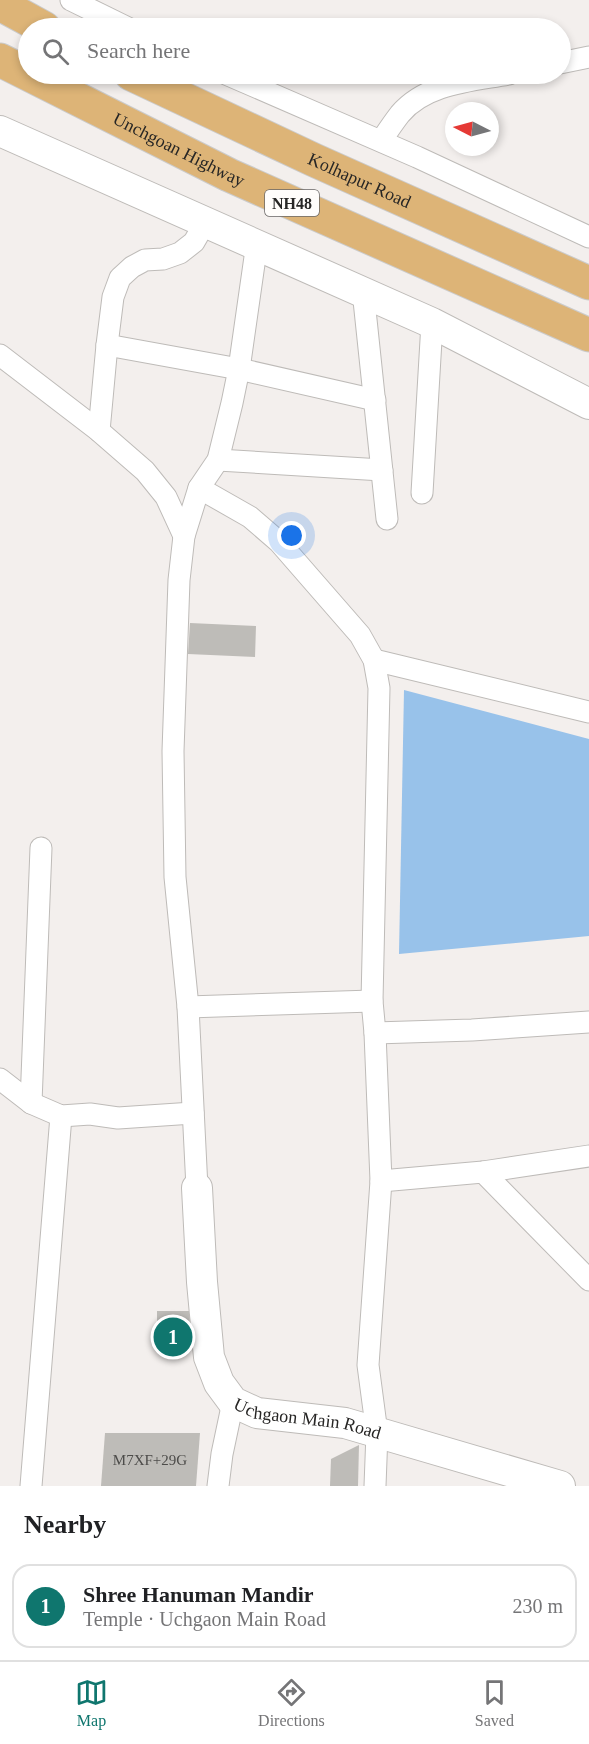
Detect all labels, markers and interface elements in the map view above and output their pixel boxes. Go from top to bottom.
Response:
search box [18,18,571,84]
icon: search [39,35,72,68]
text: Search here [87,38,190,63]
north arrow [445,102,499,156]
street label: Unchgoan Highway [110,108,248,191]
street label: Kolhapur Road [305,149,414,212]
road number: NH48 [265,190,319,216]
your location [277,521,306,550]
pin: 1 [154,1314,192,1360]
street label: Uchgaon Main Road [231,1394,383,1443]
house number: M7XF+29G [113,1452,187,1468]
text: Nearby [24,1510,106,1539]
text: Shree Hanuman Mandir [83,1582,314,1607]
text: 1 [41,1595,51,1617]
text: 230 m [512,1595,563,1617]
text: Temple · Uchgaon Main Road [83,1608,326,1630]
tab: Map [75,1676,108,1730]
tab: Directions [258,1676,325,1730]
tab: Saved [475,1676,514,1730]

